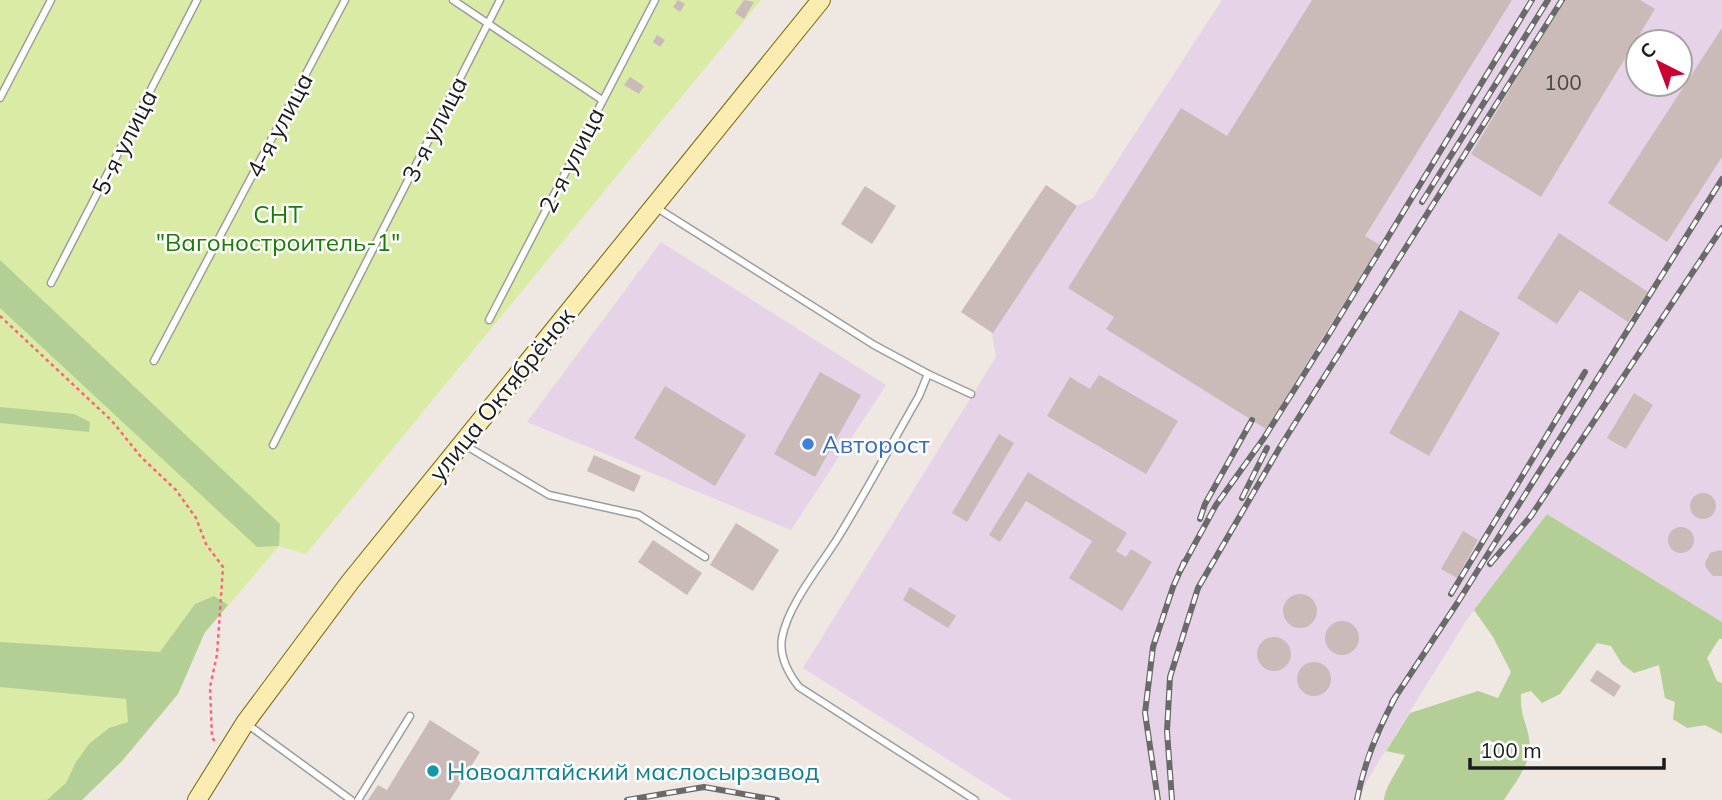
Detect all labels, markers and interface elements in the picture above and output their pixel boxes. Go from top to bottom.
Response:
north arrow [1624,28,1694,98]
text: С [1635,37,1660,64]
street label: 4-я улица [239,68,319,182]
house number: 100 [1544,69,1582,95]
street label: 3-я улица [395,71,473,187]
street label: 5-я улица [85,84,163,200]
street label: 2-я улица [532,102,610,218]
park label: СНТ "Вагоностроитель-1" [156,199,400,257]
street label: улица Октябрёнок [422,301,580,487]
place label: Авторост [822,429,930,459]
marker: Авторост [800,436,816,452]
scale bar [1470,726,1664,770]
text: 100 m [1480,737,1542,763]
place label: Новоалтайский маслосырзавод [447,756,819,786]
marker: Новоалтайский маслосырзавод [425,763,441,779]

